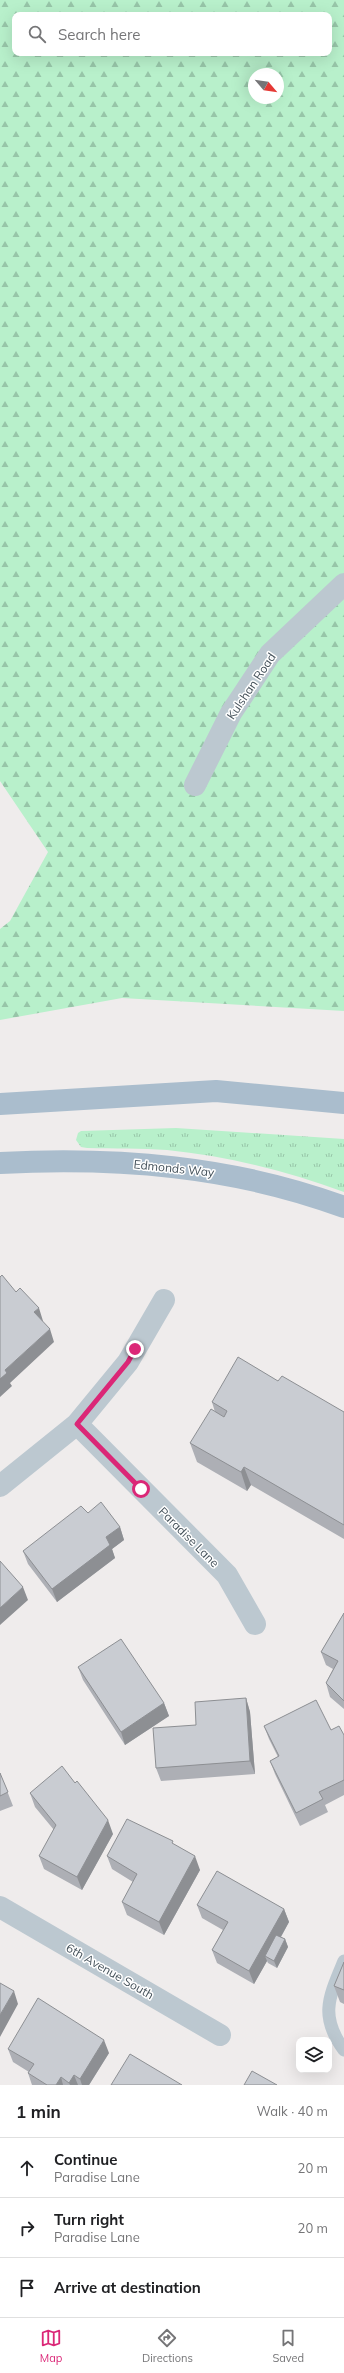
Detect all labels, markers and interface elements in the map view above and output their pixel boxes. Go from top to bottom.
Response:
search box [12,12,332,56]
icon: search [26,23,48,45]
text: Search here [58,25,140,44]
north arrow [248,68,284,104]
street label: Kulshan Road [223,650,279,722]
street label: Edmonds Way [133,1156,216,1180]
route end [126,1340,144,1358]
route start [132,1480,150,1498]
street label: Paradise Lane [156,1504,222,1570]
street label: 6th Avenue South [63,1940,157,2002]
map controls [296,2037,332,2073]
button: layers [296,2037,332,2073]
text: 1 min [16,2101,61,2122]
text: Walk · 40 m [257,2103,328,2119]
text: Continue [54,2150,117,2169]
icon: ahead [16,2157,38,2179]
text: 20 m [298,2160,328,2176]
text: Paradise Lane [54,2169,140,2185]
text: Turn right [54,2210,124,2229]
icon: right [16,2217,38,2239]
text: 20 m [298,2220,328,2236]
text: Paradise Lane [54,2229,140,2245]
icon: arrive [16,2277,38,2299]
text: Arrive at destination [54,2278,201,2297]
tab: Map [40,2327,62,2365]
tab: Directions [142,2327,193,2365]
tab: Saved [272,2327,304,2365]

